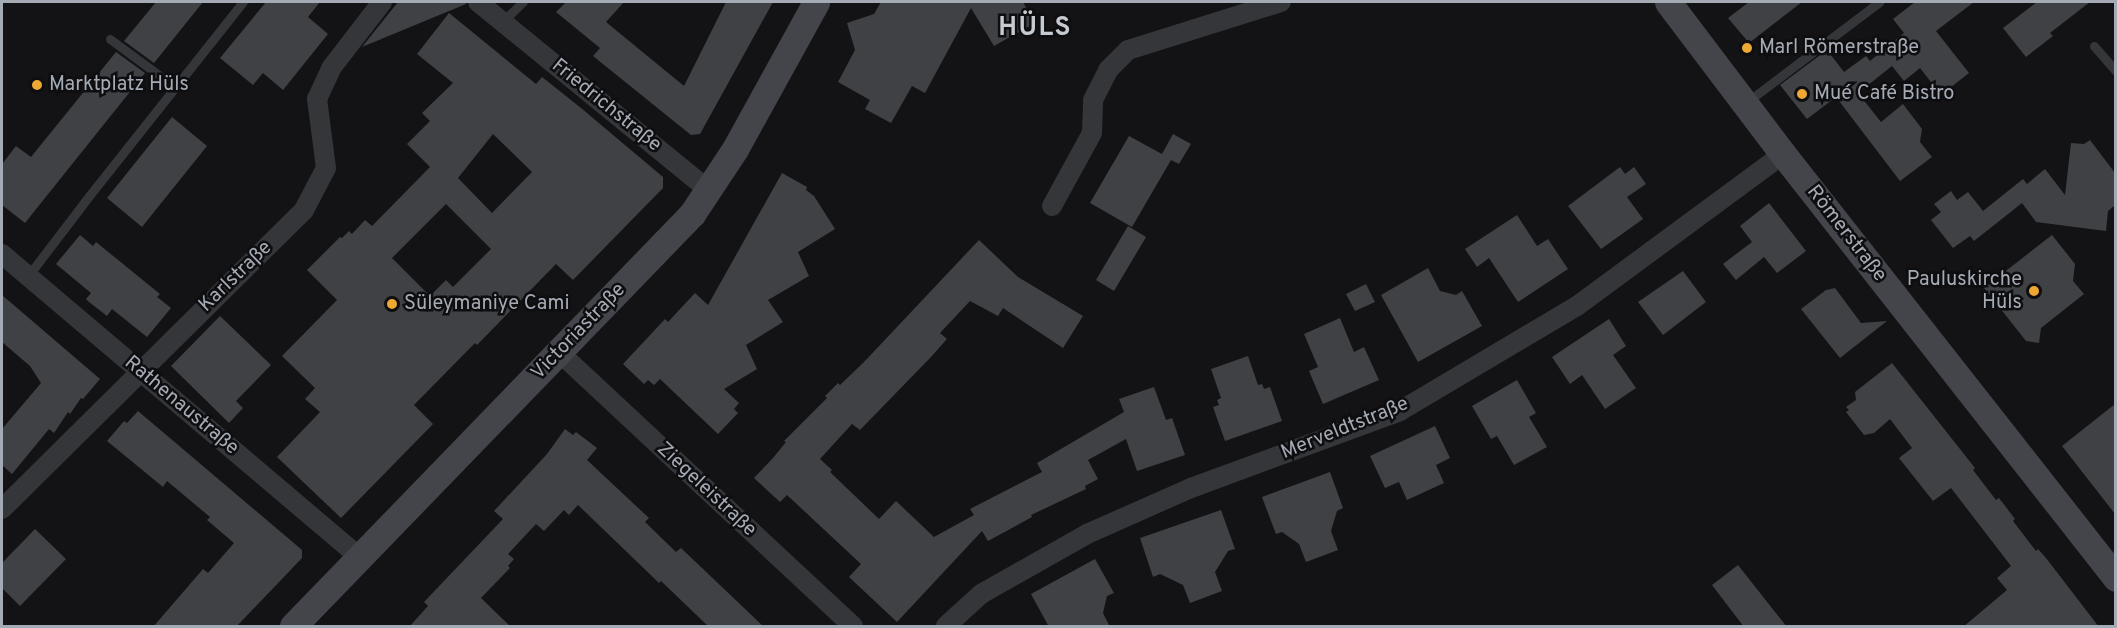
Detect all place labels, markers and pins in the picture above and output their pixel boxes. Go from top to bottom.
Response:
place label: Marl Römerstraße [1759,36,1919,60]
marker: Marl Römerstraße [1740,41,1754,55]
place label: Marktplatz Hüls [49,73,189,97]
marker: Marktplatz Hüls [30,78,44,92]
place label: Mué Café Bistro [1814,82,1954,106]
marker: Mué Café Bistro [1795,87,1809,101]
place label: Pauluskirche Hüls [1907,268,2022,315]
marker: Pauluskirche Hüls [2027,284,2041,298]
place label: Süleymaniye Cami [404,292,569,316]
marker: Süleymaniye Cami [385,297,399,311]

